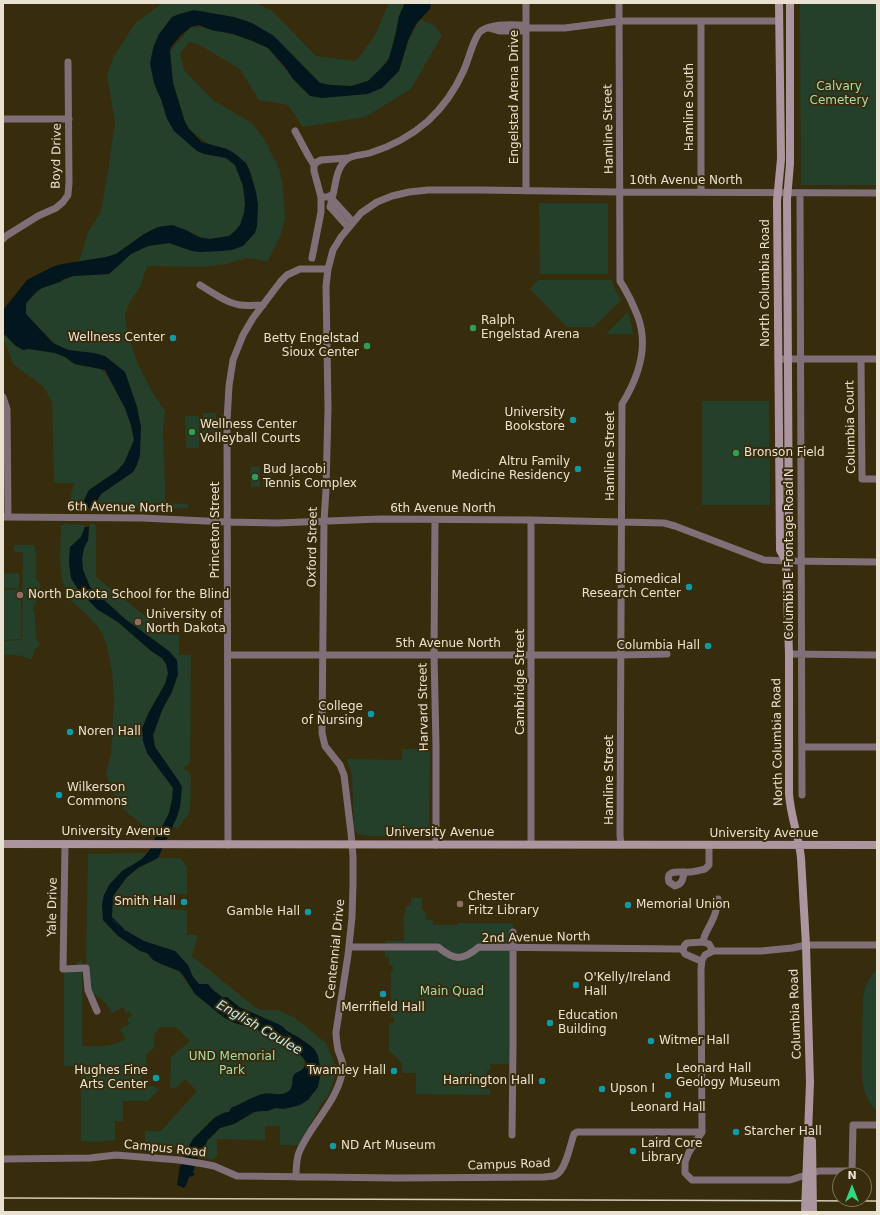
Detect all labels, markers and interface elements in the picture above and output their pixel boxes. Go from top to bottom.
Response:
street label: Engelstad Arena Drive [508,30,522,164]
street label: Hamline South [683,63,697,151]
park label: Calvary Cemetery [810,80,868,108]
street label: Hamline Street [601,84,617,174]
street label: Boyd Drive [49,123,65,189]
street label: 10th Avenue North [629,174,743,188]
street label: North Columbia Road [759,219,773,347]
place label: Ralph Engelstad Arena [481,314,579,342]
marker: Ralph Engelstad Arena [468,323,478,333]
place label: Wellness Center [68,331,165,345]
place label: Betty Engelstad Sioux Center [264,332,359,360]
marker: Wellness Center [168,333,178,343]
marker: Betty Engelstad Sioux Center [362,341,372,351]
street label: Columbia Court [843,380,859,474]
place label: University Bookstore [504,406,565,434]
street label: Hamline Street [604,411,618,501]
marker: University Bookstore [568,415,578,425]
place label: Wellness Center Volleyball Courts [200,418,300,446]
marker: Wellness Center Volleyball Courts [187,427,197,437]
place label: Bronson Field [744,446,825,460]
marker: Bronson Field [731,448,741,458]
place label: Altru Family Medicine Residency [452,455,570,483]
place label: Bud Jacobi Tennis Complex [263,463,357,491]
marker: Altru Family Medicine Residency [573,464,583,474]
street label: Columbia E Frontage Road N [783,468,797,640]
marker: Bud Jacobi Tennis Complex [250,472,260,482]
street label: Princeton Street [209,482,223,578]
street label: 6th Avenue North [67,500,173,516]
street label: 6th Avenue North [390,502,496,516]
street label: Oxford Street [305,507,321,587]
place label: Biomedical Research Center [582,573,681,601]
marker: Biomedical Research Center [684,582,694,592]
place label: North Dakota School for the Blind [28,588,229,602]
marker: North Dakota School for the Blind [15,590,25,600]
place label: University of North Dakota [146,608,226,636]
marker: University of North Dakota [133,617,143,627]
street label: Cambridge Street [514,629,528,735]
street label: 5th Avenue North [395,637,501,651]
place label: Columbia Hall [616,639,700,653]
marker: Columbia Hall [703,641,713,651]
street label: Harvard Street [416,663,432,751]
street label: North Columbia Road [770,678,786,806]
place label: College of Nursing [301,700,363,728]
marker: College of Nursing [366,709,376,719]
place label: Noren Hall [78,725,141,739]
marker: Noren Hall [65,727,75,737]
street label: Hamline Street [603,735,617,825]
place label: Wilkerson Commons [67,781,127,809]
marker: Wilkerson Commons [54,790,64,800]
street label: University Avenue [62,825,170,839]
street label: University Avenue [386,826,494,840]
street label: University Avenue [710,827,818,841]
street label: Yale Drive [45,877,61,937]
place label: Chester Fritz Library [468,890,539,918]
place label: Smith Hall [114,895,176,909]
marker: Smith Hall [179,897,189,907]
street label: Centennial Drive [324,898,348,1000]
place label: Memorial Union [636,898,730,912]
marker: Chester Fritz Library [455,899,465,909]
marker: Memorial Union [623,900,633,910]
place label: Gamble Hall [226,905,300,919]
marker: Gamble Hall [303,907,313,917]
street label: 2nd Avenue North [482,930,590,946]
street label: Columbia Road [787,968,805,1060]
place label: O'Kelly/Ireland Hall [584,971,671,999]
marker: O'Kelly/Ireland Hall [571,980,581,990]
park label: Main Quad [420,985,484,999]
marker: Merrifield Hall [378,989,388,999]
water label: English Coulee [214,997,304,1059]
place label: Merrifield Hall [341,1001,425,1015]
place label: Education Building [558,1009,618,1037]
marker: Education Building [545,1018,555,1028]
place label: Witmer Hall [659,1034,730,1048]
marker: Witmer Hall [646,1036,656,1046]
park label: UND Memorial Park [189,1050,275,1078]
place label: Leonard Hall Geology Museum [676,1062,780,1090]
place label: Hughes Fine Arts Center [74,1064,148,1092]
place label: Twamley Hall [307,1064,386,1078]
marker: Twamley Hall [389,1066,399,1076]
marker: Leonard Hall Geology Museum [663,1071,673,1081]
marker: Hughes Fine Arts Center [151,1073,161,1083]
place label: Harrington Hall [443,1074,534,1088]
marker: Harrington Hall [537,1076,547,1086]
place label: Upson I [610,1082,655,1096]
marker: Upson I [597,1084,607,1094]
marker: Leonard Hall [663,1090,673,1100]
place label: Leonard Hall [630,1101,706,1115]
place label: Starcher Hall [744,1125,822,1139]
marker: Starcher Hall [731,1127,741,1137]
place label: Laird Core Library [641,1137,702,1165]
street label: Campus Road [123,1138,207,1160]
place label: ND Art Museum [341,1139,436,1153]
marker: ND Art Museum [328,1141,338,1151]
marker: Laird Core Library [628,1146,638,1156]
street label: Campus Road [467,1156,551,1174]
north arrow [832,1167,872,1207]
text: N [847,1169,857,1182]

